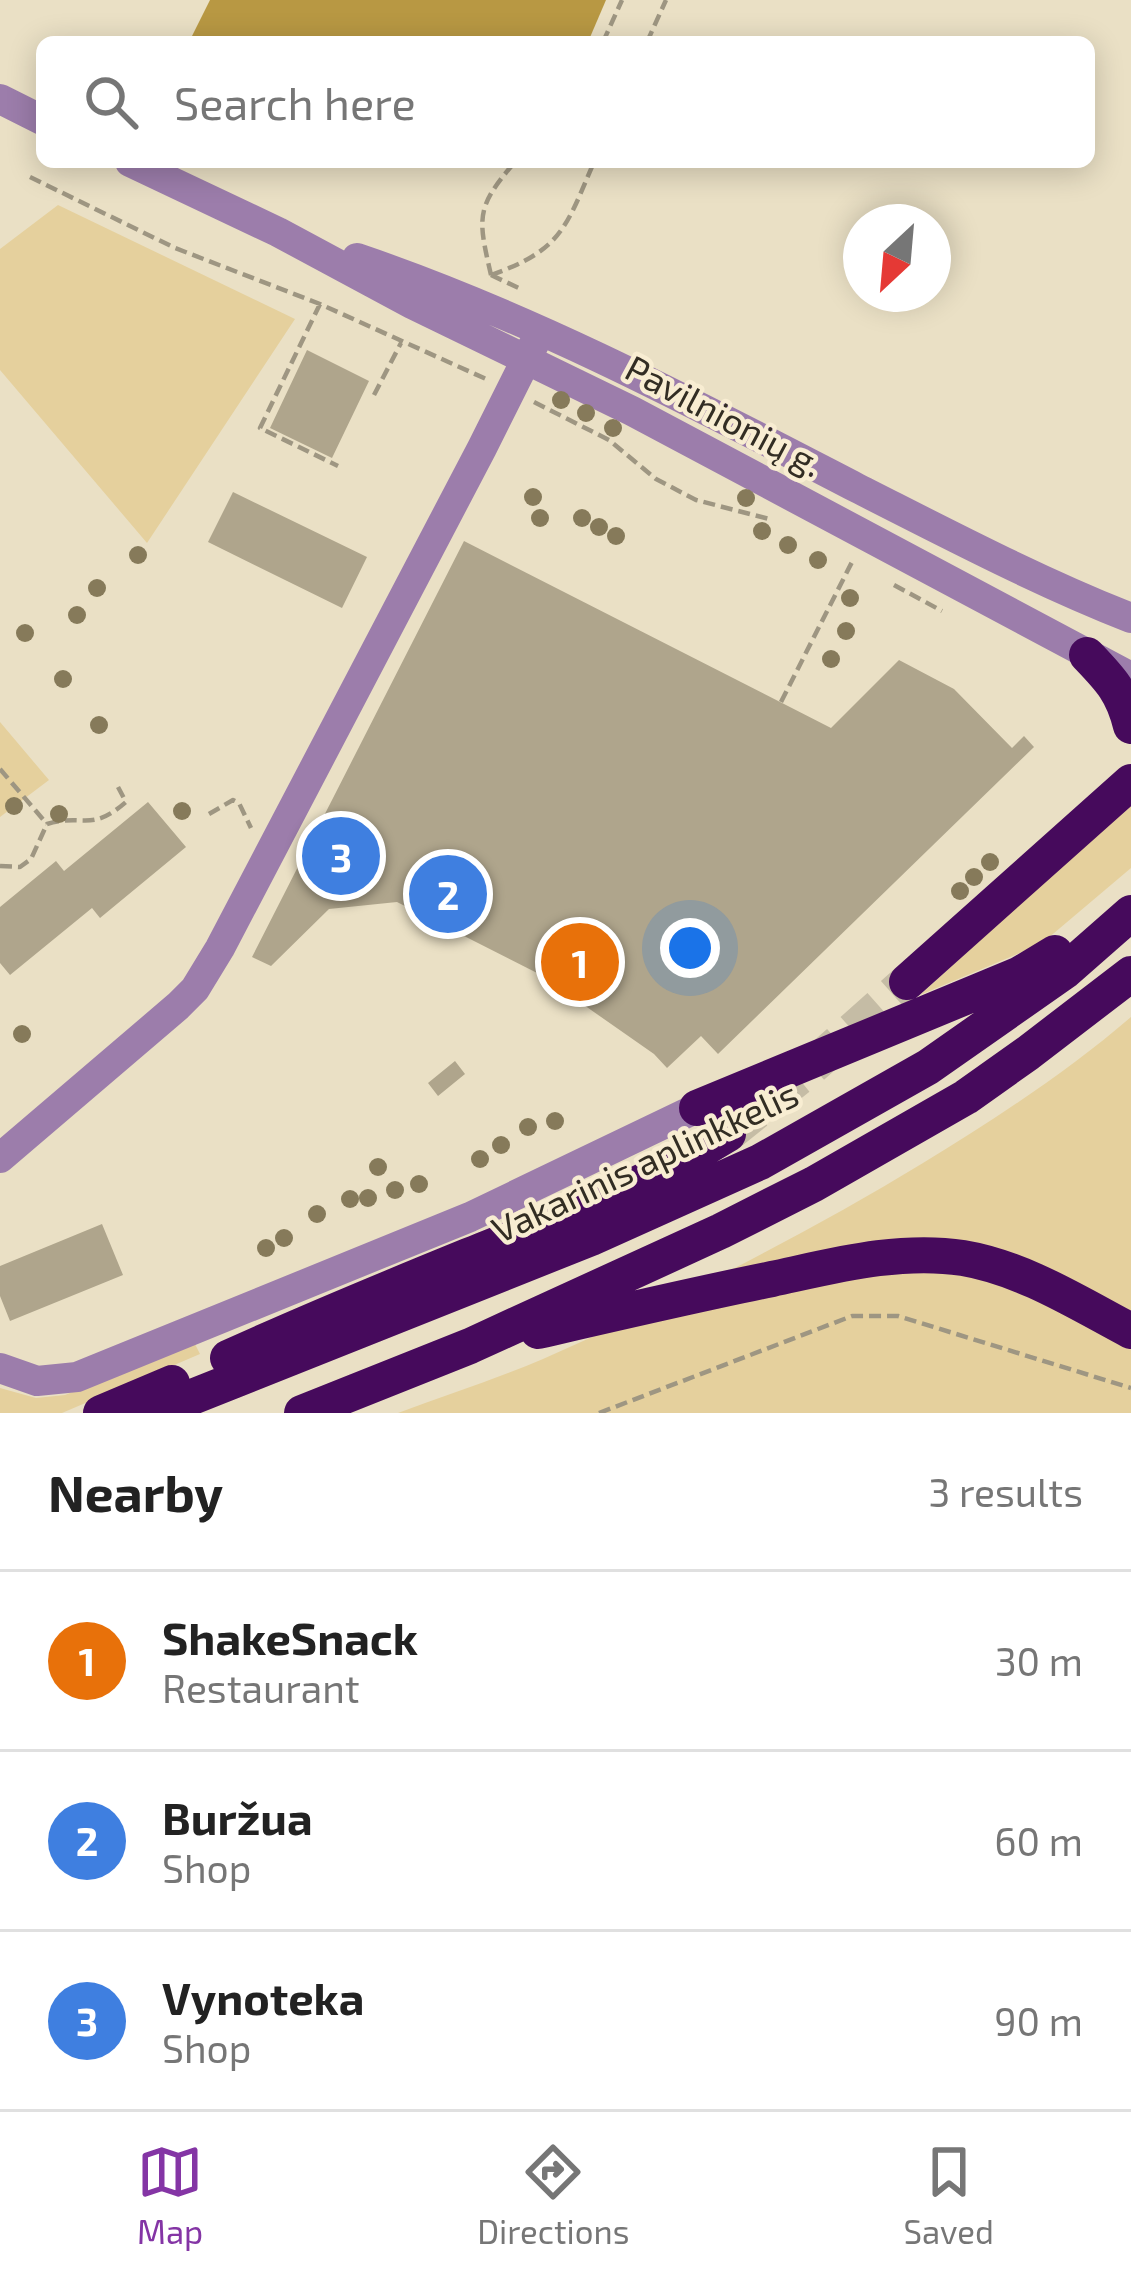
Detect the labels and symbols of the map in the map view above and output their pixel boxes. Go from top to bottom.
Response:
north arrow [843,204,951,312]
street label: Pavilnionių g. [619,345,830,484]
pin: 3 [302,811,380,901]
pin: 2 [409,849,487,939]
pin: 1 [541,917,619,1007]
your location [660,918,720,978]
street label: Vakarinis aplinkkelis [484,1071,804,1250]

